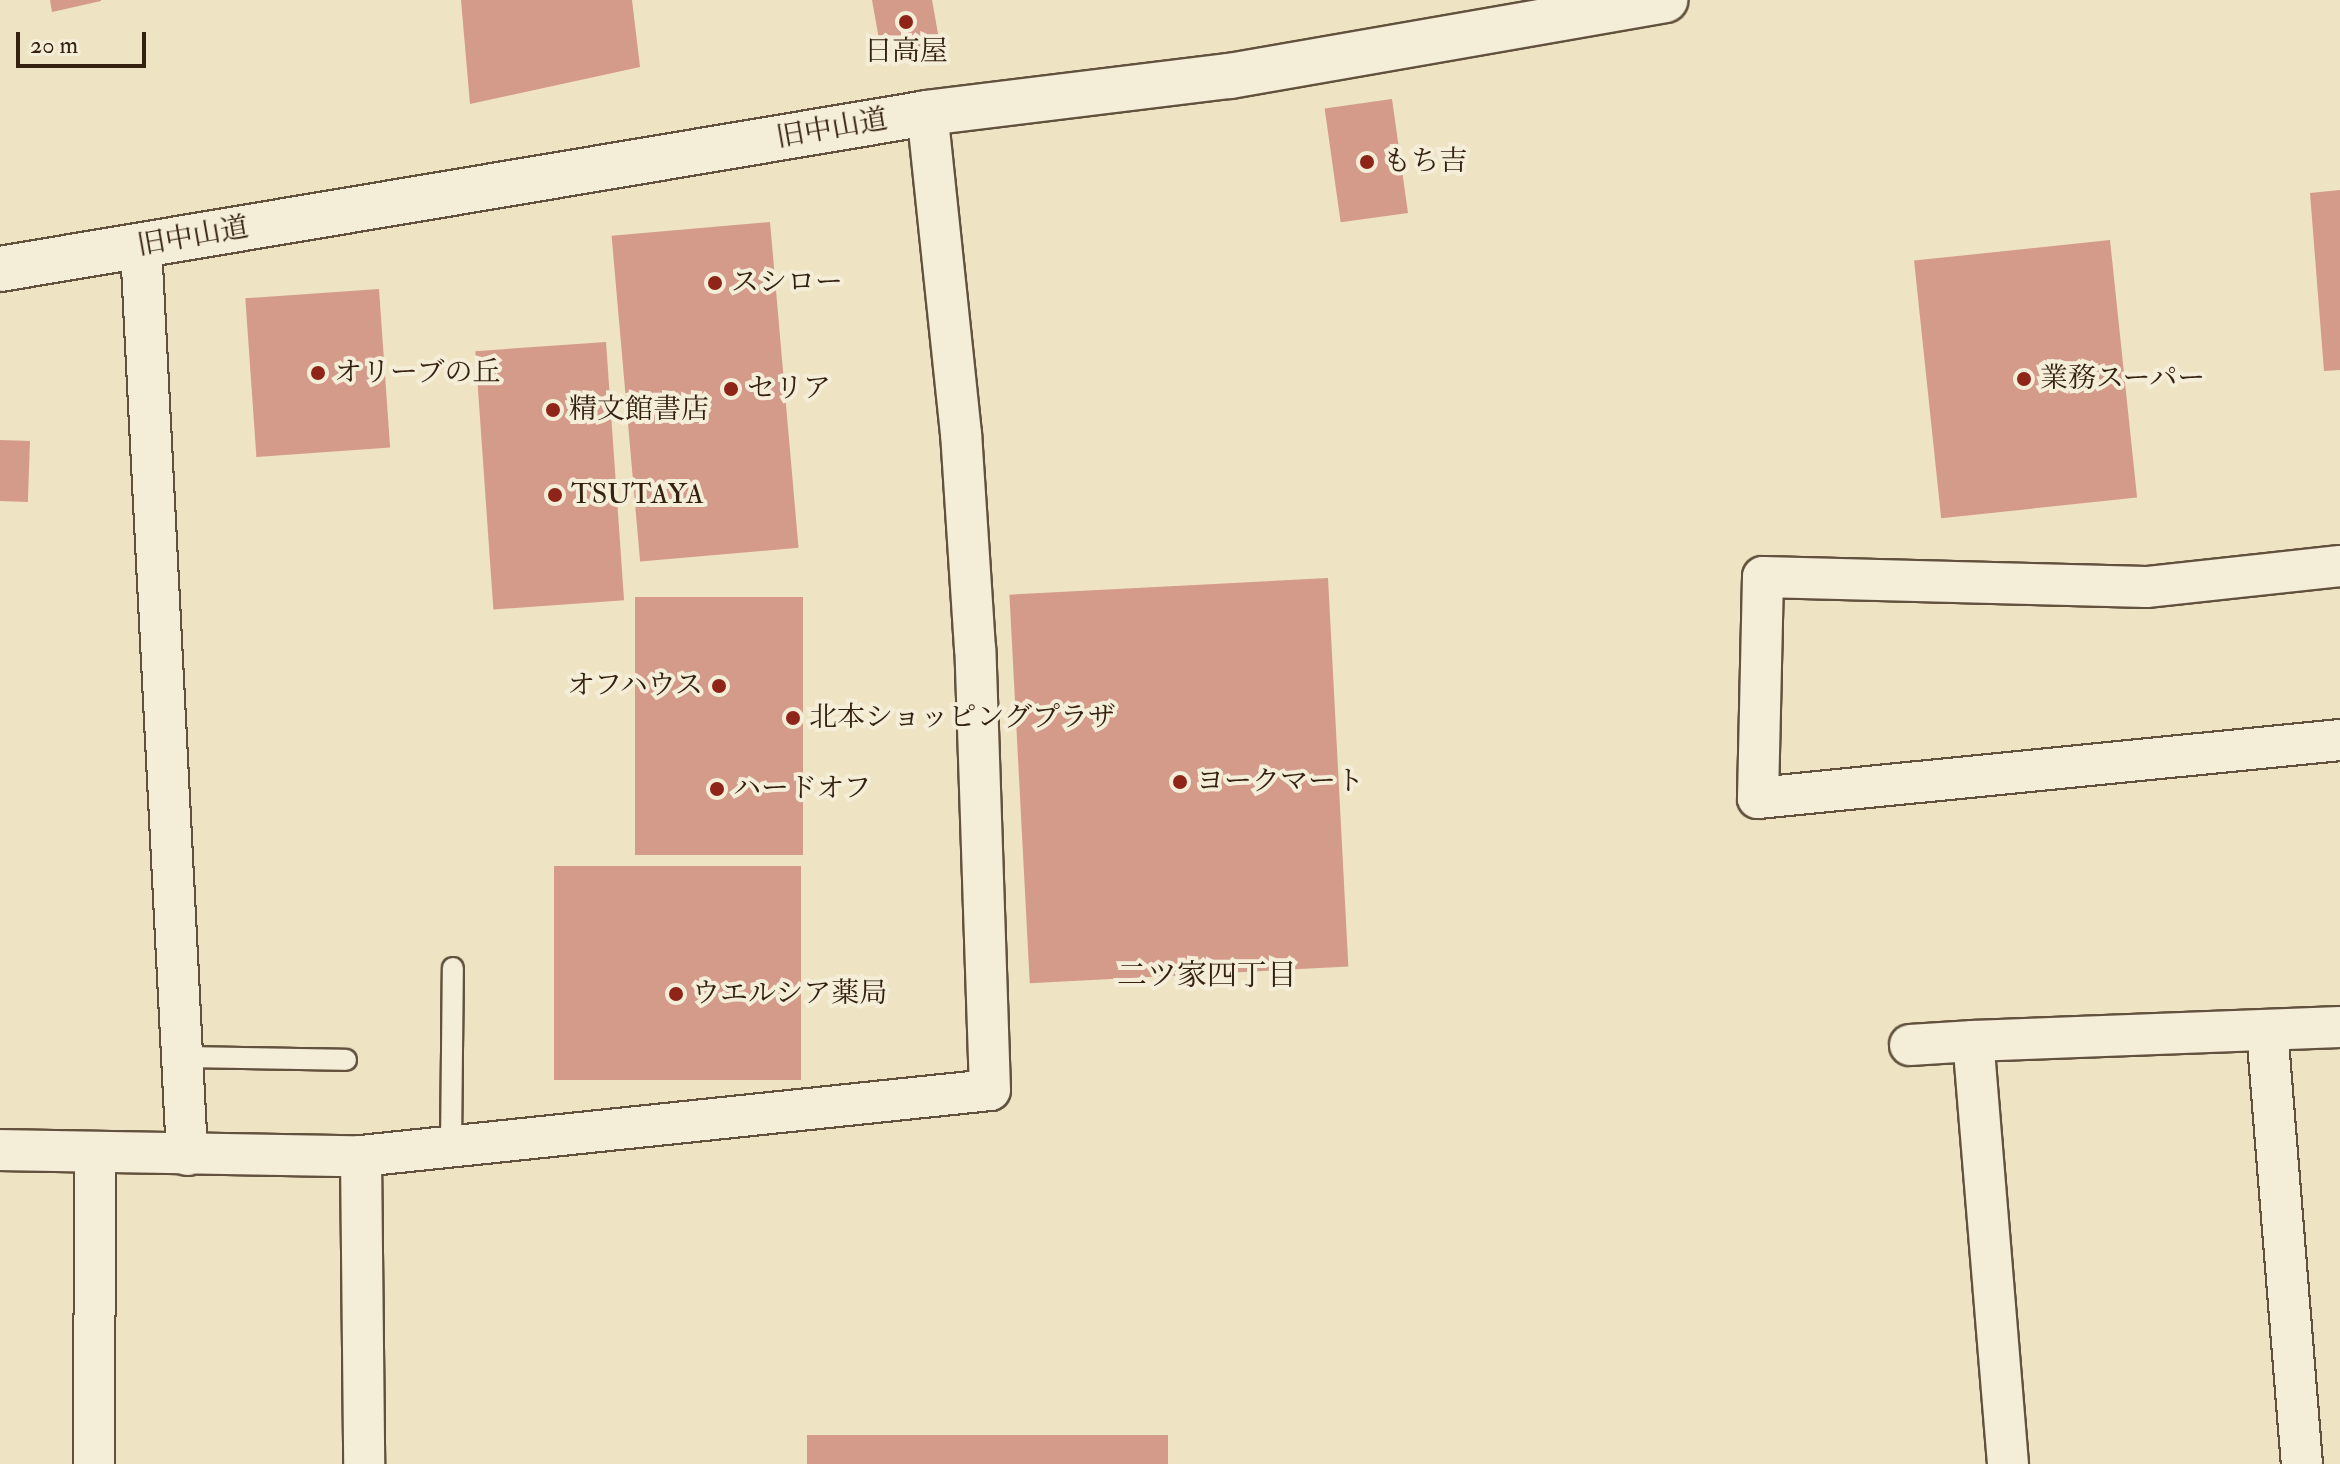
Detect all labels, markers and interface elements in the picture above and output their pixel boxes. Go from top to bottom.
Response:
marker: 日高屋 [897,13,915,31]
scale bar [20,16,150,66]
text: 20 m [30,30,78,61]
place label: 日高屋 [864,35,948,69]
street label: 旧中山道 [774,103,890,155]
place label: もち吉 [1383,145,1467,179]
marker: もち吉 [1358,153,1376,171]
street label: 旧中山道 [135,211,251,263]
place label: スシロー [731,266,843,300]
marker: スシロー [706,274,724,292]
place label: オリーブの丘 [334,356,502,390]
place label: 業務スーパー [2040,362,2207,396]
marker: オリーブの丘 [309,364,327,382]
marker: 業務スーパー [2015,370,2033,388]
place label: セリア [747,372,831,406]
marker: セリア [722,380,740,398]
place label: 精文館書店 [569,393,709,427]
marker: 精文館書店 [544,401,562,419]
place label: TSUTAYA [571,478,704,512]
marker: TSUTAYA [546,486,564,504]
place label: オフハウス [563,669,703,703]
marker: オフハウス [710,677,728,695]
place label: 北本ショッピングプラザ [809,701,1117,735]
marker: 北本ショッピングプラザ [784,709,802,727]
place label: ヨークマート [1196,765,1364,799]
place label: ハードオフ [733,772,873,806]
marker: ヨークマート [1171,773,1189,791]
marker: ハードオフ [708,780,726,798]
district label: 二ツ家四丁目 [1117,958,1297,994]
place label: ウエルシア薬局 [692,977,888,1011]
marker: ウエルシア薬局 [667,985,685,1003]

